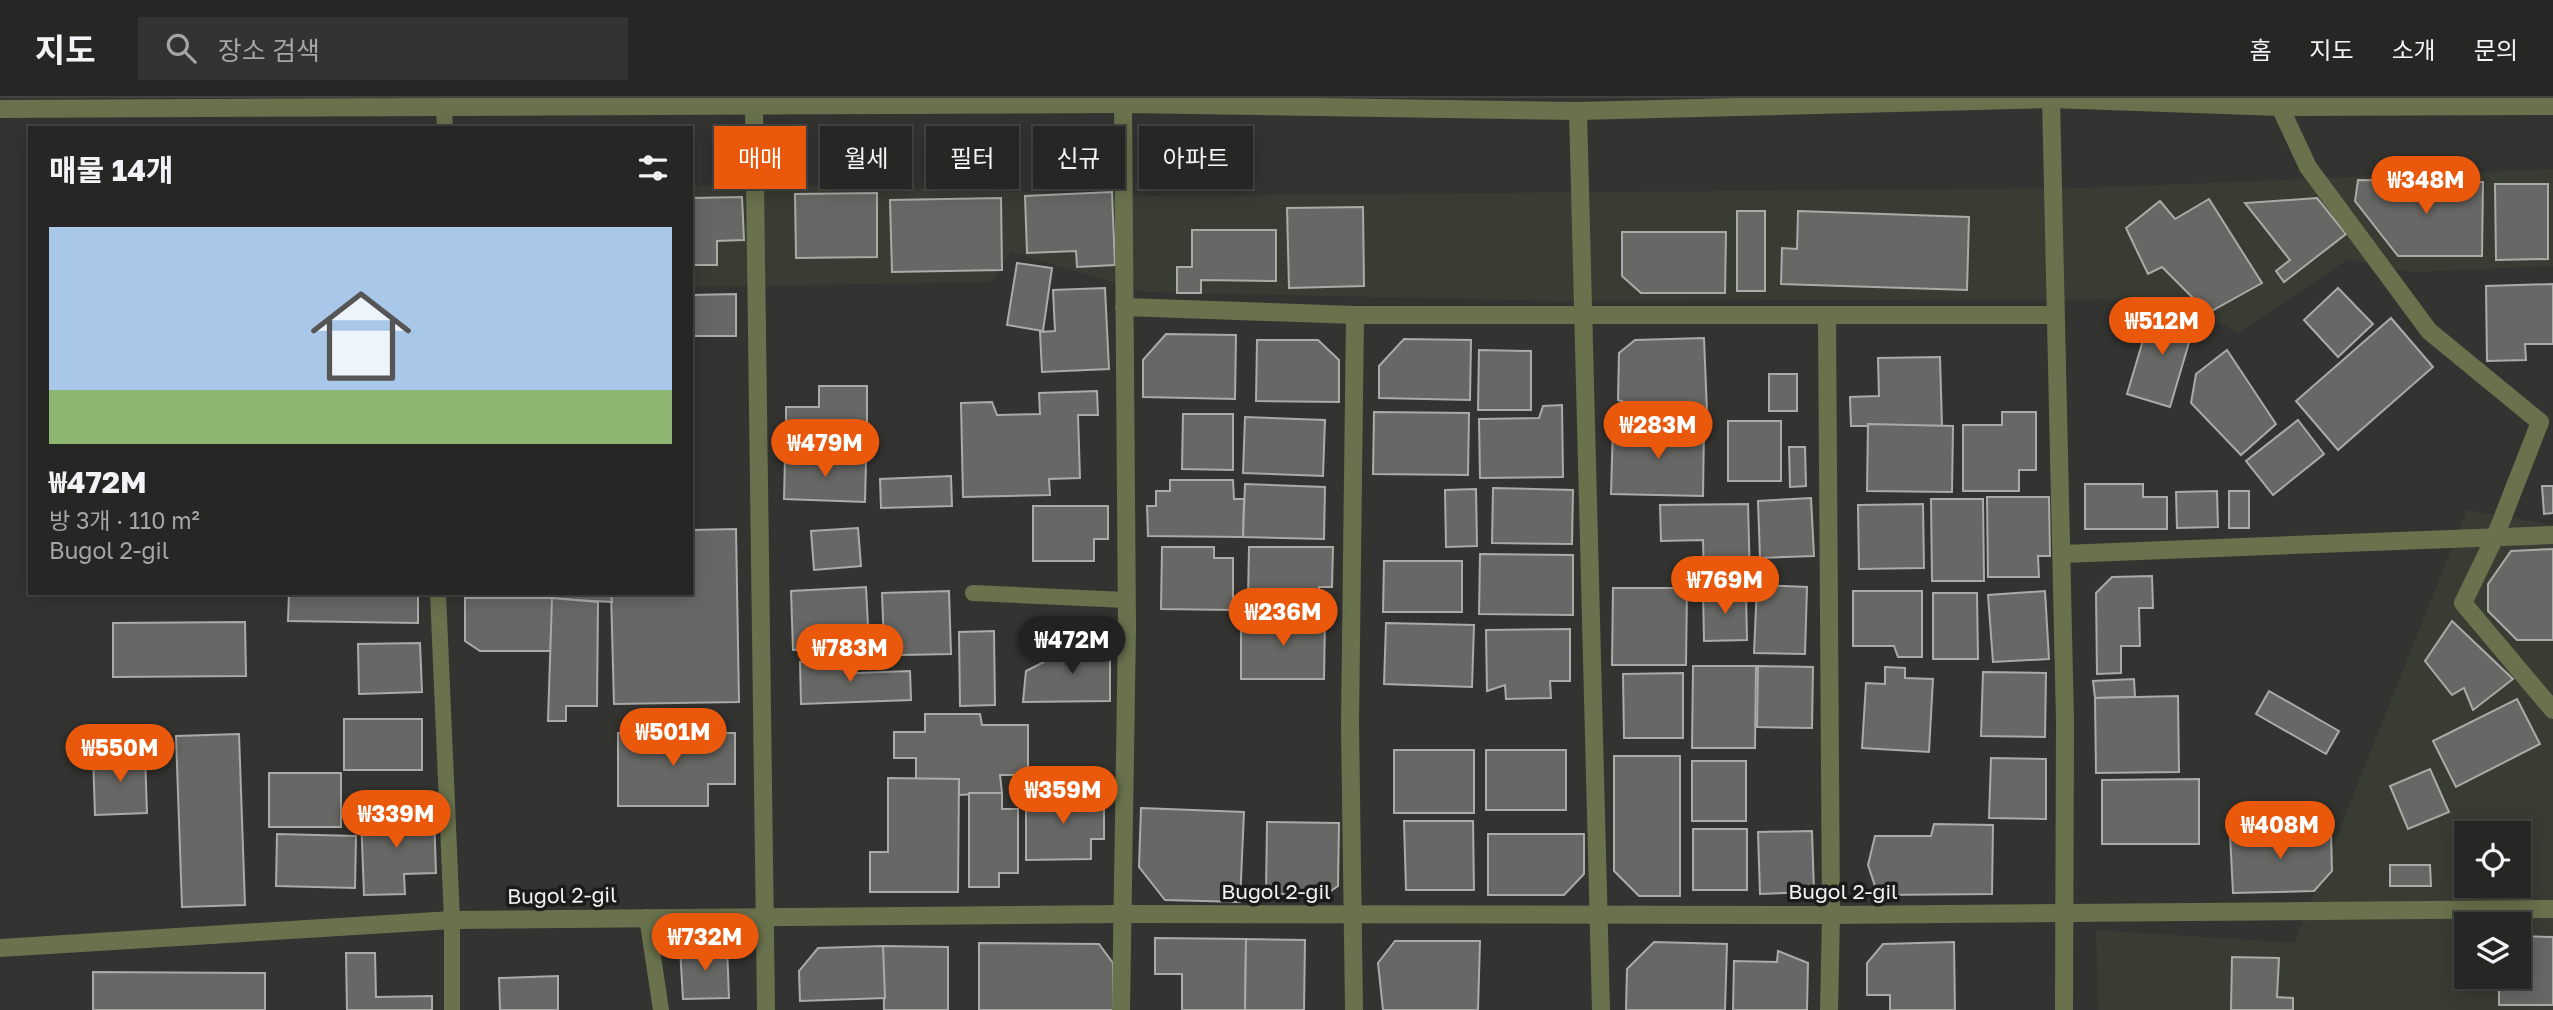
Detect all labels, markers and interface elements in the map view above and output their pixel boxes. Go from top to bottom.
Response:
search box [138,17,628,80]
icon: search [162,29,200,67]
text: 지도 [35,30,96,69]
text: 장소 검색 [218,35,320,66]
text: 홈 [2249,35,2271,64]
text: 지도 [2309,35,2354,64]
text: 소개 [2392,35,2436,64]
text: 문의 [2474,35,2518,64]
chip: 매매 [714,126,806,189]
chip: 월세 [820,126,912,189]
chip: 필터 [926,126,1019,189]
chip: 신규 [1033,126,1125,189]
chip: 아파트 [1139,126,1253,189]
icon: filters [634,149,672,187]
text: 매물 14개 [49,152,174,188]
pin: ₩348M [2377,156,2475,216]
text: ₩348M [2387,165,2465,193]
icon: home [298,273,424,399]
pin: ₩512M [2113,298,2211,357]
text: ₩512M [2125,306,2199,334]
pin: ₩283M [1609,402,1707,461]
text: ₩283M [1620,410,1696,438]
pin: ₩479M [776,420,874,479]
text: ₩479M [787,428,863,456]
text: ₩472M [49,464,147,500]
text: 방 3개 · 110 m² [49,506,200,534]
text: Bugol 2-gil [49,536,169,564]
pin: ₩769M [1676,556,1774,616]
text: ₩769M [1687,565,1763,593]
pin: ₩236M [1234,588,1332,648]
text: ₩236M [1245,597,1321,625]
pin: ₩472M [1023,616,1121,676]
pin: ₩783M [801,624,899,684]
text: ₩472M [1035,625,1109,653]
text: ₩783M [812,633,888,661]
pin: ₩501M [624,708,722,768]
text: ₩501M [636,717,710,745]
pin: ₩550M [71,724,169,784]
text: ₩550M [81,733,159,761]
pin: ₩359M [1014,766,1112,826]
text: ₩359M [1025,775,1101,803]
pin: ₩339M [347,790,445,850]
text: ₩339M [358,799,434,827]
pin: ₩408M [2231,802,2329,861]
text: ₩408M [2241,810,2319,838]
map controls [2454,821,2531,989]
button: locate [2454,821,2531,898]
street label: Bugol 2-gil [1221,878,1331,904]
street label: Bugol 2-gil [1788,878,1898,904]
street label: Bugol 2-gil [507,881,617,909]
button: layers [2454,912,2531,989]
pin: ₩732M [656,914,754,973]
text: ₩732M [668,922,742,950]

